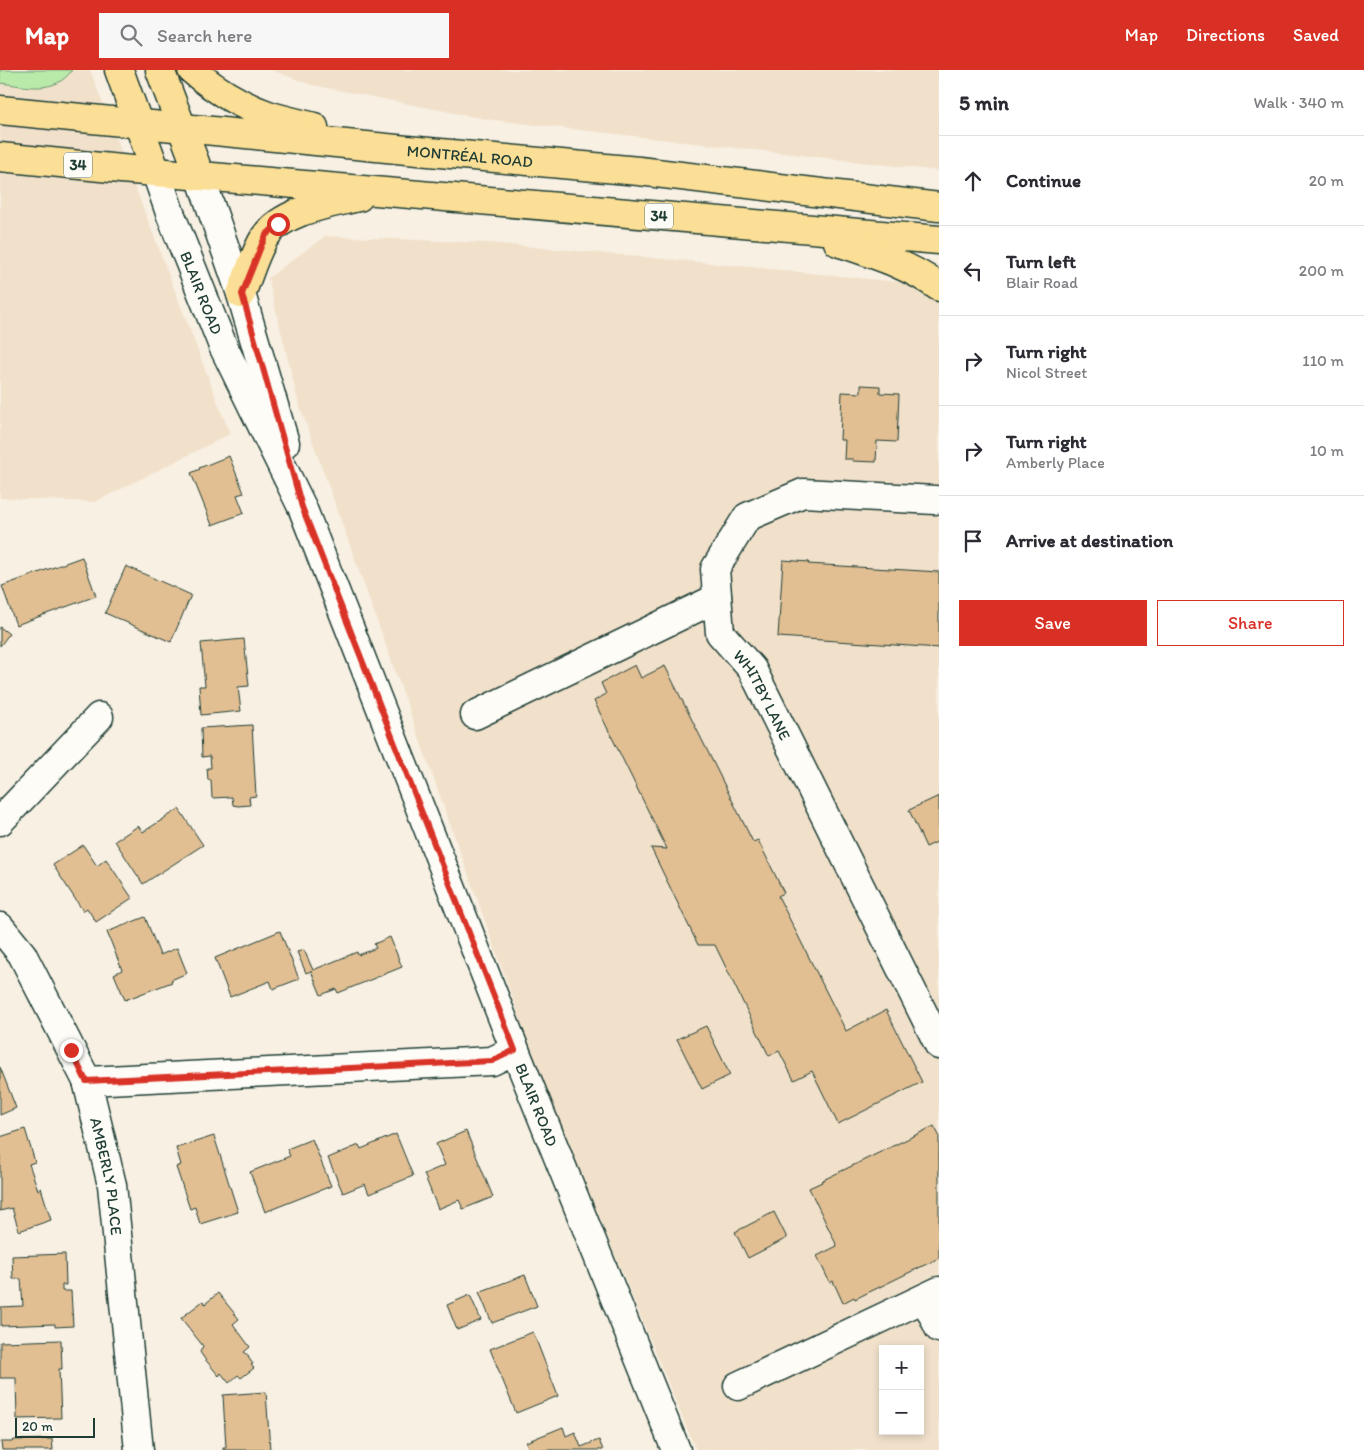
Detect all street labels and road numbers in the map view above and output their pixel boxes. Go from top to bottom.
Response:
street label: MONTRÉAL ROAD [406,141,534,171]
road number: 34 [64,152,92,178]
road number: 34 [645,204,673,228]
street label: BLAIR ROAD [176,248,226,337]
street label: WHITBY LANE [729,646,795,743]
street label: BLAIR ROAD [511,1060,562,1149]
street label: AMBERLY PLACE [86,1116,126,1236]

